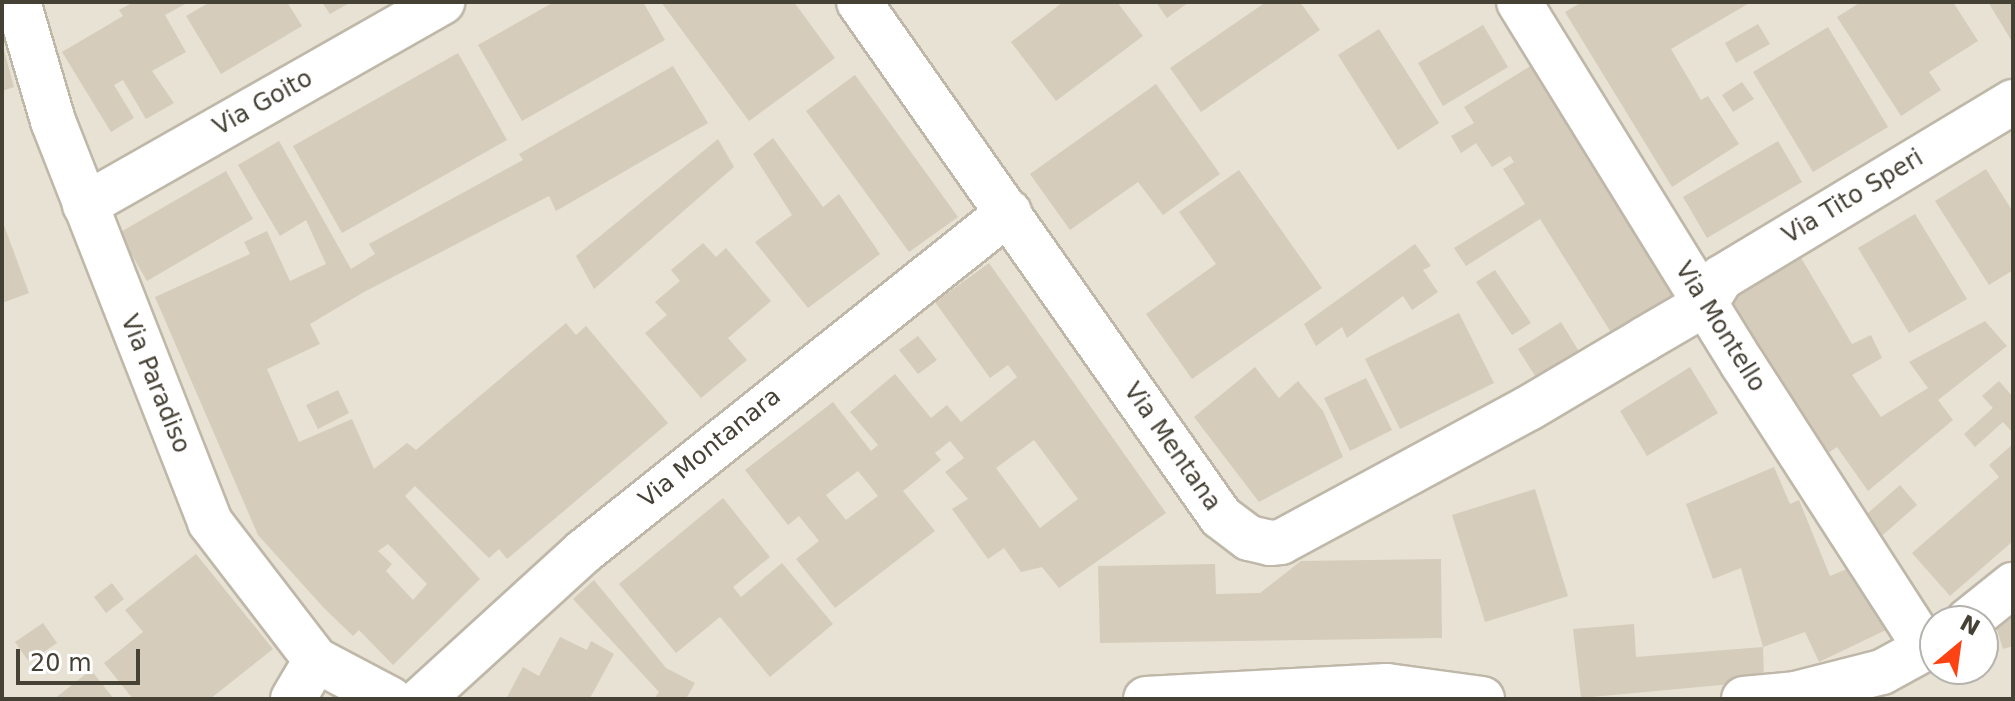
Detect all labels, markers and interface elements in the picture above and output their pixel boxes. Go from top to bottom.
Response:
street label: Via Goito [208,64,318,142]
street label: Via Tito Speri [1777,144,1929,250]
street label: Via Montello [1669,257,1771,397]
street label: Via Paradiso [114,311,196,457]
street label: Via Mentana [1117,377,1227,517]
street label: Via Montanara [633,382,787,514]
north arrow [1919,605,1999,685]
text: N [1956,610,1984,641]
scale bar [20,633,144,683]
text: 20 m [30,649,92,677]

